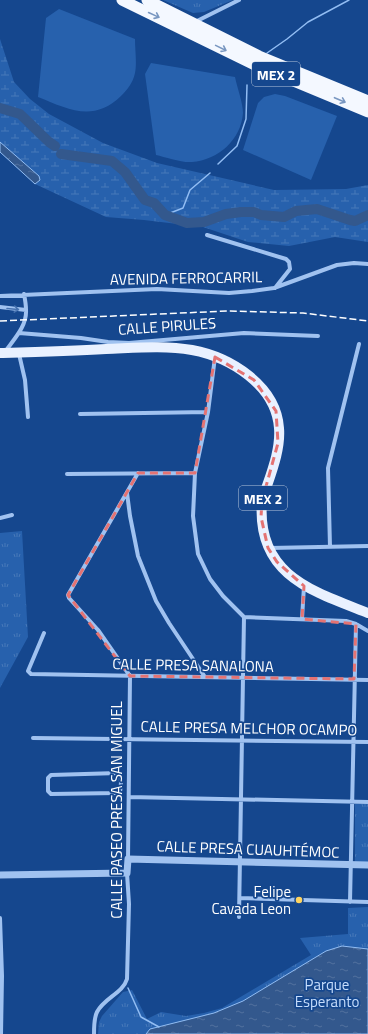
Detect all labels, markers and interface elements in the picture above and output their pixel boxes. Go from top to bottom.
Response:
one-way arrow [148,12,160,19]
one-way arrow [215,45,227,52]
road number: MEX 2 [252,62,300,86]
one-way arrow [334,97,346,105]
street label: AVENIDA FERROCARRIL [110,265,262,291]
one-way arrow [6,305,19,313]
street label: CALLE PIRULES [117,311,217,341]
road number: MEX 2 [239,486,287,510]
street label: CALLE PRESA SANALONA [112,652,274,678]
street label: CALLE PASEO PRESA SAN MIGUEL [105,701,128,919]
street label: CALLE PRESA MELCHOR OCAMPO [140,715,358,741]
street label: CALLE PRESA CUAUHTÉMOC [156,834,340,864]
place label: Felipe Cavada Leon [211,880,291,920]
marker: Felipe Cavada Leon [294,895,304,905]
park label: Parque Esperanto [295,973,359,1013]

